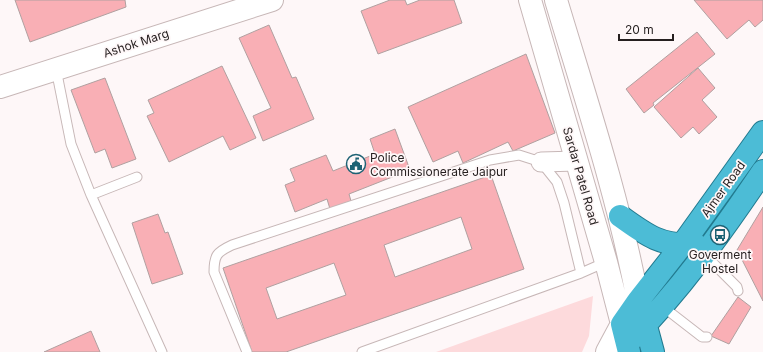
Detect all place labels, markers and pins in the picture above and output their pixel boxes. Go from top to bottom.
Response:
place label: Police Commissionerate Jaipur [370,150,508,179]
public building icon: Police Commissionerate Jaipur [345,153,367,175]
bus stop icon: Goverment Hostel [709,224,731,246]
place label: Goverment Hostel [689,247,751,276]

